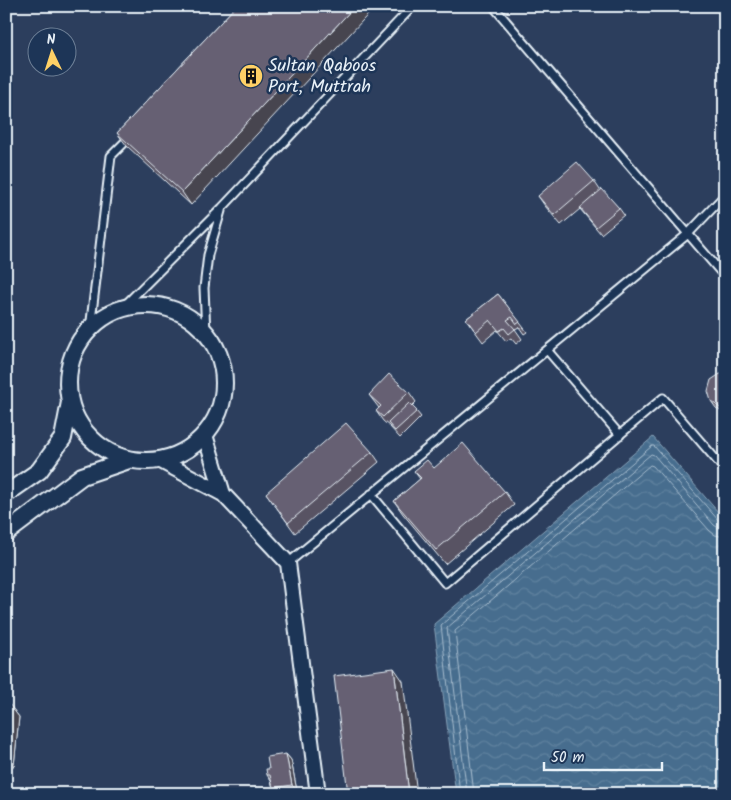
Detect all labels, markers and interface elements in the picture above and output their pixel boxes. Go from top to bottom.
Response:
north arrow [28,28,78,78]
text: N [46,29,56,51]
place label: Sultan Qaboos Port, Muttrah [268,52,377,102]
building icon: Sultan Qaboos Port, Muttrah [238,63,264,89]
scale bar [544,740,661,772]
text: 50 m [551,746,585,770]

